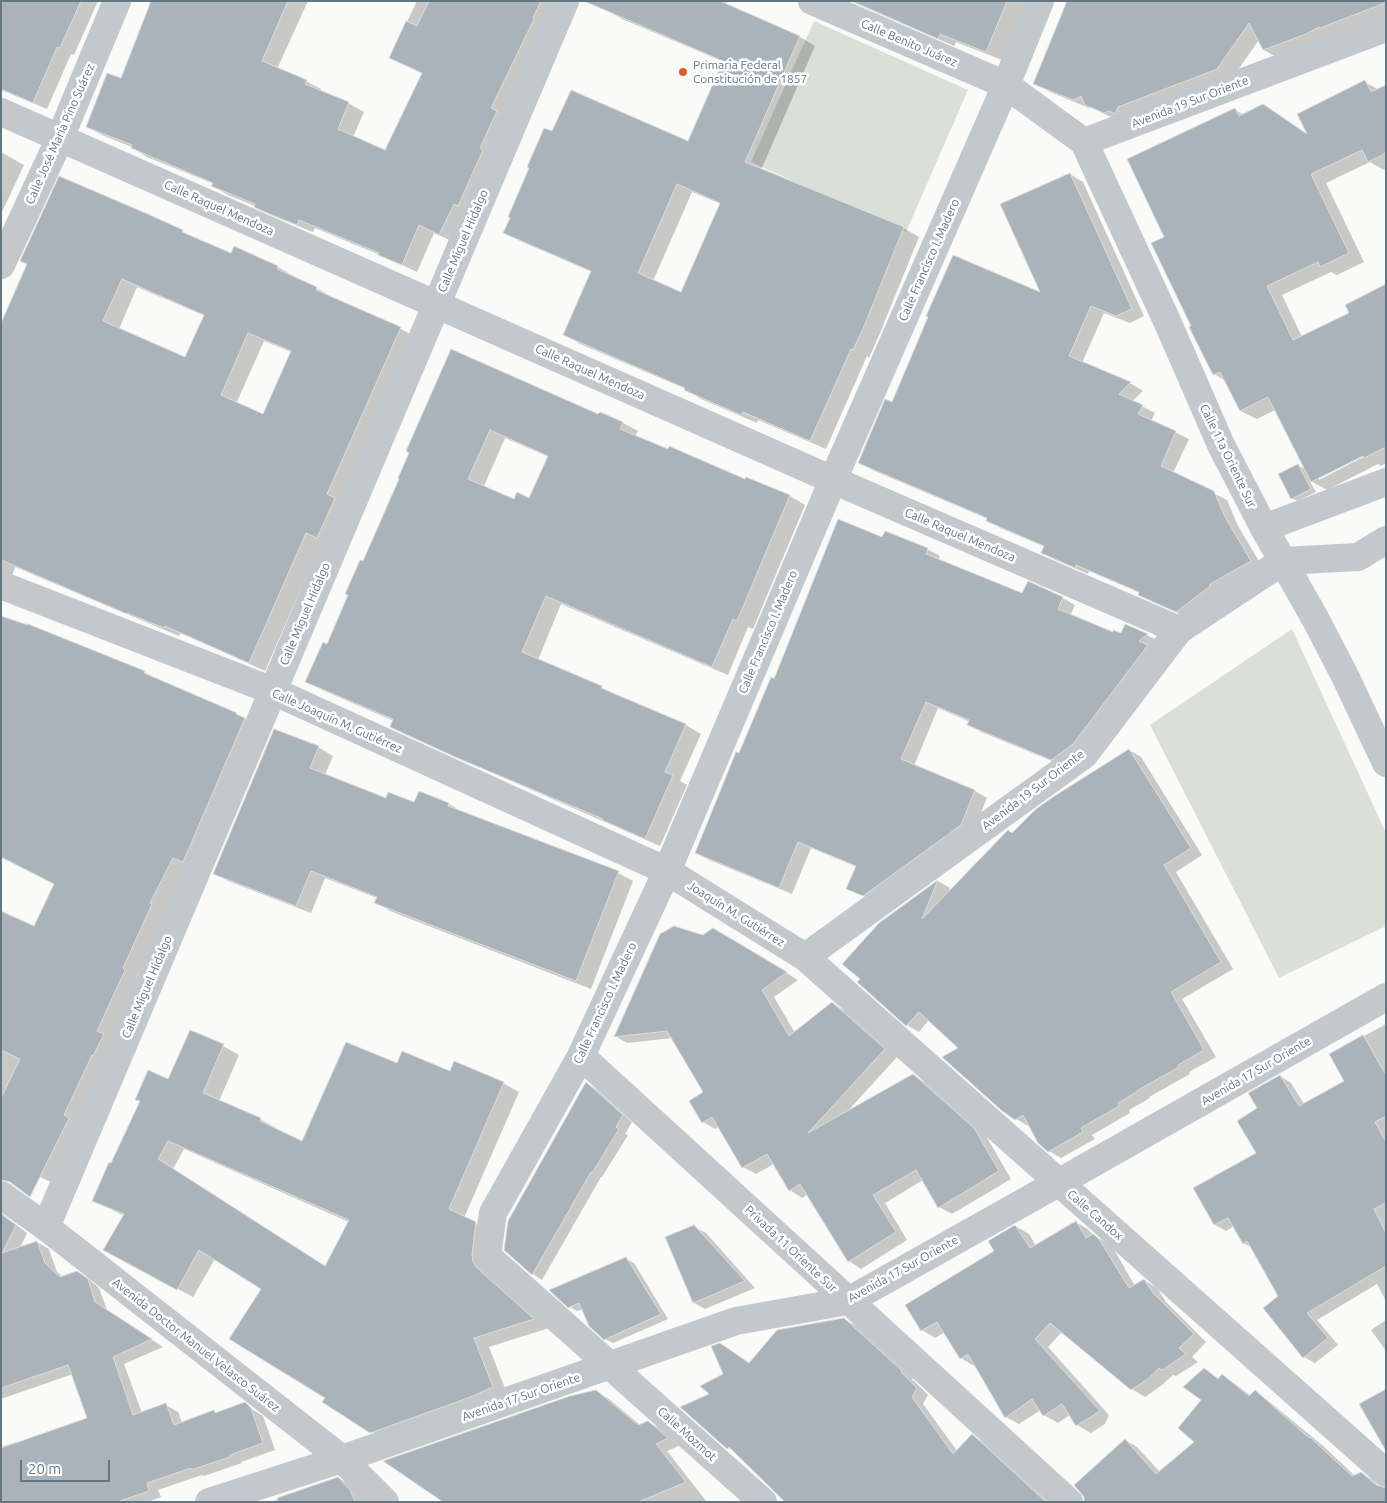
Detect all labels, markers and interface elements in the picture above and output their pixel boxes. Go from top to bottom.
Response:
street label: Calle Benito Juárez [859,16,959,70]
place label: Primaria Federal Constitución de 1857 [693,58,807,86]
street label: Calle José María Pino Suárez [22,61,98,207]
marker: Primaria Federal Constitución de 1857 [677,66,689,78]
street label: Avenida 19 Sur Oriente [1129,73,1251,131]
street label: Calle Raquel Mendoza [162,177,276,239]
street label: Calle Miguel Hidalgo [435,187,491,295]
street label: Calle Francisco I. Madero [895,197,963,323]
street label: Calle Raquel Mendoza [533,341,647,403]
street label: Calle 11a Oriente Sur [1197,402,1259,510]
street label: Calle Raquel Mendoza [903,505,1017,565]
street label: Calle Miguel Hidalgo [277,560,333,668]
street label: Calle Francisco I. Madero [735,568,801,696]
street label: Calle Joaquín M. Gutiérrez [270,686,404,756]
street label: Avenida 19 Sur Oriente [979,747,1087,833]
street label: Joaquín M. Gutiérrez [685,878,787,950]
street label: Calle Miguel Hidalgo [119,933,175,1041]
street label: Calle Francisco I. Madero [570,940,640,1066]
street label: Avenida 17 Sur Oriente [1199,1034,1313,1108]
street label: Calle Candox [1064,1187,1126,1243]
street label: Privada 11 Oriente Sur [742,1203,840,1295]
street label: Avenida 17 Sur Oriente [845,1233,961,1305]
street label: Avenida Doctor Manuel Velasco Suárez [109,1275,283,1415]
street label: Avenida 17 Sur Oriente [460,1370,582,1424]
street label: Calle Mozmot [655,1404,719,1464]
scale bar [22,1450,112,1482]
text: 20 m [28,1460,61,1477]

